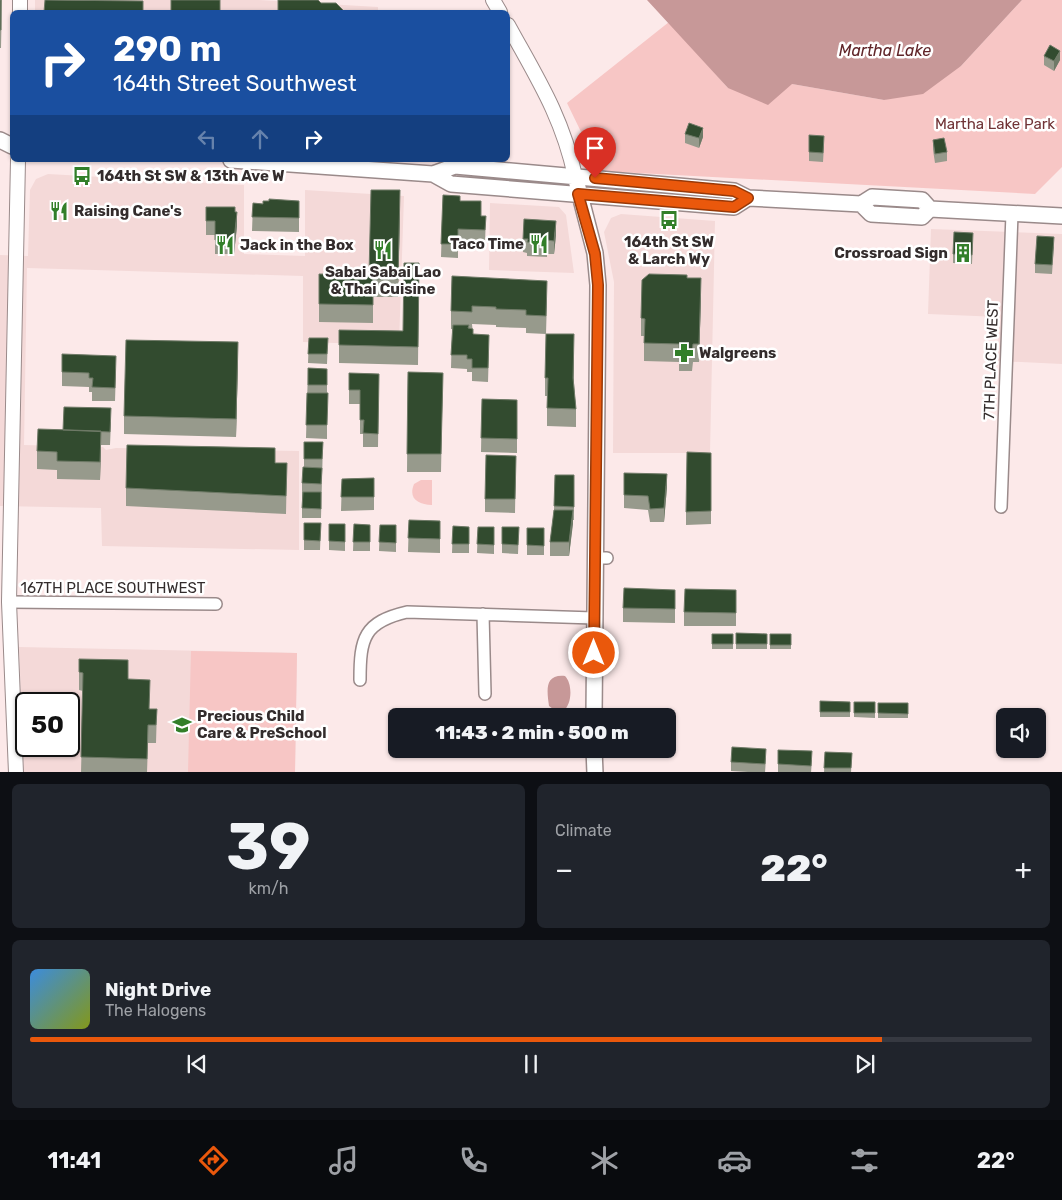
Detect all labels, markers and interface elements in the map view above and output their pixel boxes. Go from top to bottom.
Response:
text: 290 m [113,28,222,70]
icon: right [30,30,95,95]
water label: Martha Lake [839,41,931,60]
text: 164th Street Southwest [113,70,357,97]
park label: Martha Lake Park [935,115,1055,133]
icon: left [193,125,221,153]
icon: ahead [246,125,274,153]
icon: right [299,125,327,153]
pin [574,127,616,178]
icon: arrive [581,134,609,162]
bus stop icon: 164th St SW & 13th Ave W [71,165,93,187]
place label: 164th St SW & 13th Ave W [97,167,284,185]
restaurant icon: Raising Cane's [48,200,70,222]
place label: Raising Cane's [74,202,182,220]
bus stop icon: 164th St SW & Larch Wy [658,209,680,231]
restaurant icon: Taco Time [528,233,550,255]
place label: 164th St SW & Larch Wy [624,233,714,268]
restaurant icon: Jack in the Box [214,234,236,256]
place label: Taco Time [450,235,524,253]
place label: Jack in the Box [240,236,354,254]
restaurant icon: Sabai Sabai Lao & Thai Cuisine [372,239,394,261]
building icon: Crossroad Sign [952,242,974,264]
place label: Crossroad Sign [834,244,948,262]
place label: Sabai Sabai Lao & Thai Cuisine [325,263,441,298]
street label: 7TH PLACE WEST [980,299,1002,420]
pharmacy icon: Walgreens [673,342,695,364]
place label: Walgreens [699,344,776,362]
street label: 167TH PLACE SOUTHWEST [21,579,206,597]
position arrow [567,626,619,678]
speed limit sign: 50 [15,692,80,757]
place label: Precious Child Care & PreSchool [197,707,327,742]
map controls [996,708,1046,758]
button: sound [996,708,1046,758]
school or university icon: Precious Child Care & PreSchool [171,714,193,736]
text: 11:43 · 2 min · 500 m [435,721,629,744]
text: 39 [226,808,311,885]
text: Climate [555,821,612,840]
text: 22° [760,845,828,891]
text: − [555,853,573,886]
text: + [1015,853,1032,886]
text: km/h [249,879,288,898]
text: Night Drive [105,978,211,1001]
text: The Halogens [105,1001,206,1020]
icon: previous [183,1050,211,1078]
icon: pause [517,1050,545,1078]
icon: next [851,1050,879,1078]
icon: directions [196,1143,231,1178]
icon: music [326,1143,361,1178]
icon: phone [456,1143,491,1178]
icon: climate [587,1143,622,1178]
icon: car [717,1143,752,1178]
icon: filters [847,1143,882,1178]
text: 11:41 [48,1147,101,1174]
text: 22° [977,1147,1014,1174]

